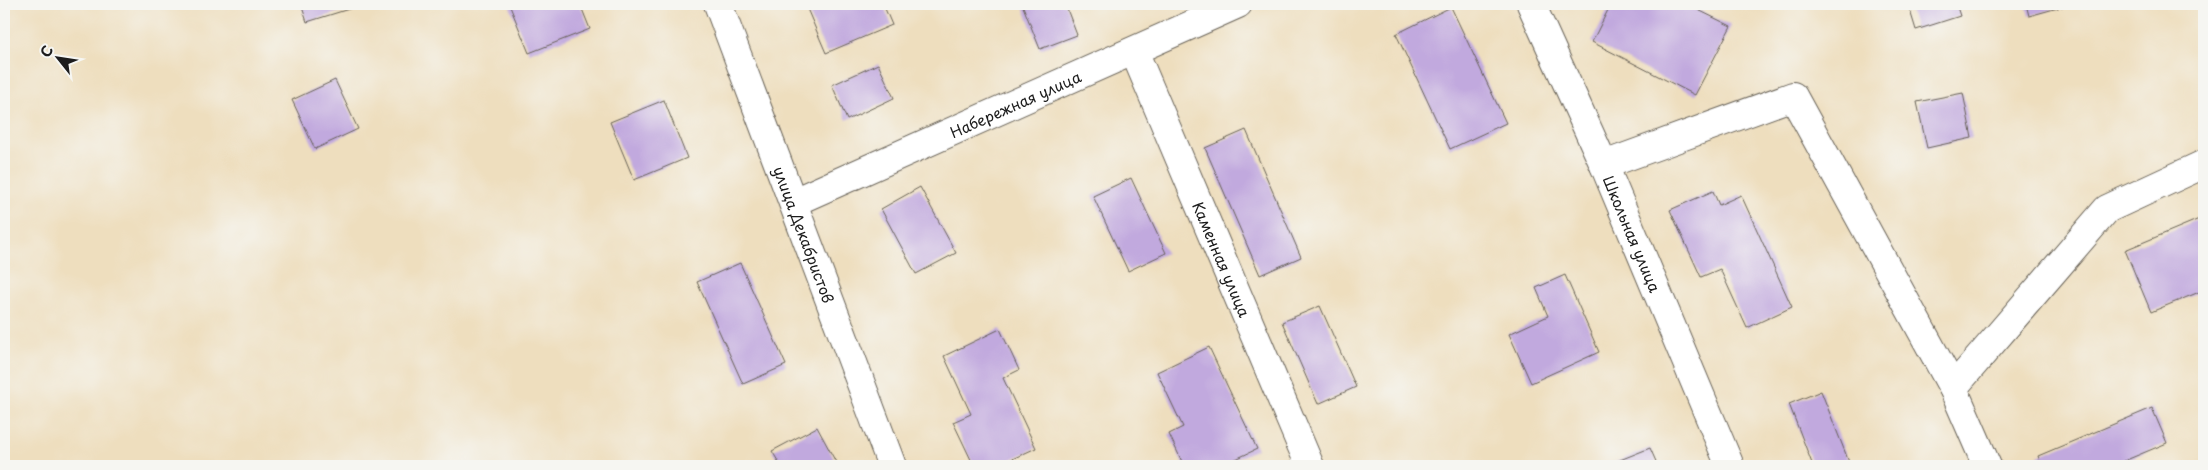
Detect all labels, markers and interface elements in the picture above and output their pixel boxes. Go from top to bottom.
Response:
north arrow [32,32,82,82]
text: С [35,41,58,61]
street label: Набережная улица [946,64,1085,143]
street label: улица Декабристов [768,162,841,306]
street label: Школьная улица [1598,172,1668,296]
street label: Каменная улица [1188,198,1257,321]

